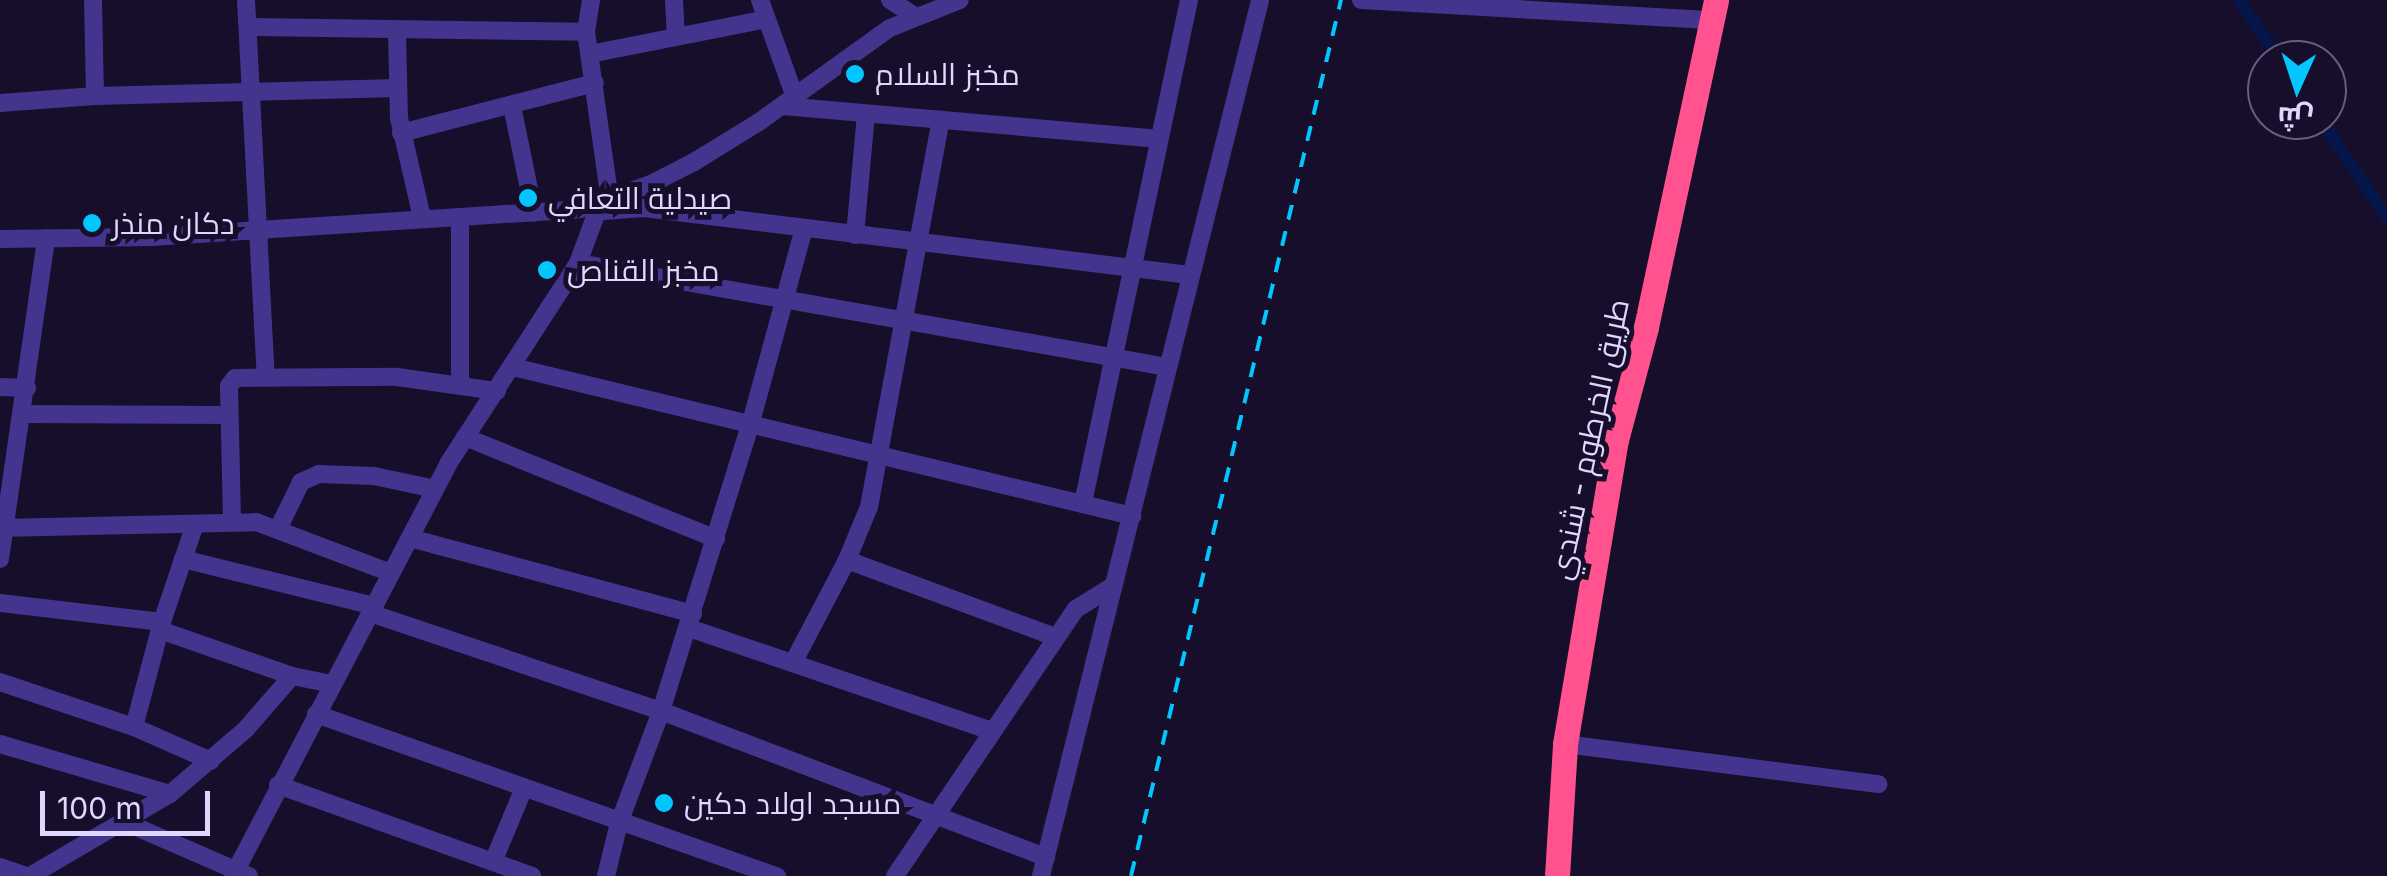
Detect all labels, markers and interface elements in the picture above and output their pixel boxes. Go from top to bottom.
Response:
north arrow [2247,40,2347,140]
place label: مخبز السلام [875,56,1020,92]
marker: مخبز السلام [844,63,866,85]
text: ش [2277,100,2314,136]
place label: صيدلية التعافي [548,180,732,216]
marker: صيدلية التعافي [517,187,539,209]
place label: دكان منذر [112,205,235,241]
marker: دكان منذر [81,212,103,234]
place label: مخبز القناص [567,252,719,288]
marker: مخبز القناص [536,259,558,281]
street label: طريق الخرطوم - شندي [1542,295,1636,583]
scale bar [45,771,215,833]
place label: مسجد اولاد دكين [684,785,901,821]
text: 100 m [57,790,142,826]
marker: مسجد اولاد دكين [653,792,675,814]

